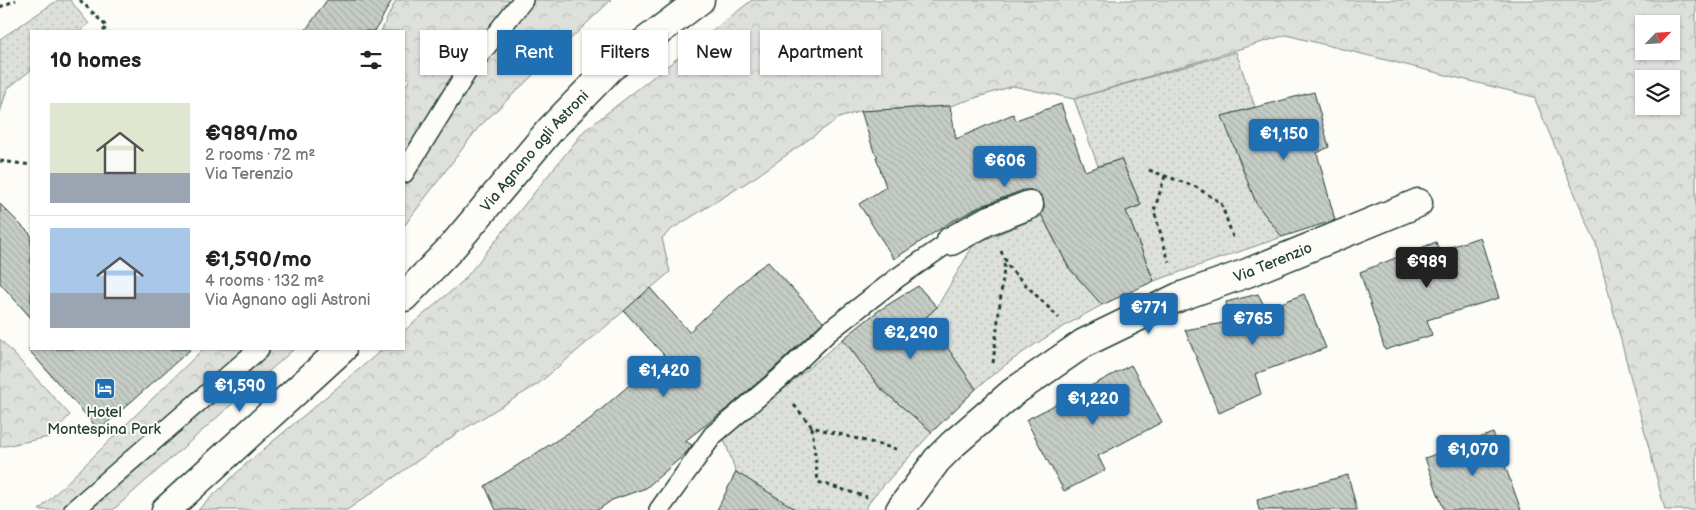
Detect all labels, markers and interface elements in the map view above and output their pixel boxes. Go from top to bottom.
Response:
north arrow [1635,15,1680,60]
map controls [1635,15,1680,115]
chip: Buy [420,30,487,75]
chip: Rent [497,30,572,75]
chip: Filters [582,30,668,75]
chip: New [678,30,750,75]
chip: Apartment [760,30,881,75]
icon: filters [357,46,385,74]
text: 10 homes [50,48,141,73]
button: layers [1635,70,1680,115]
street label: Via Agnano agli Astroni [476,86,593,216]
pin: €1,150 [1243,119,1325,161]
text: €989/mo [205,121,298,146]
icon: home [90,123,150,183]
text: €1,150 [1260,125,1308,144]
text: 2 rooms · 72 m² [205,146,315,165]
pin: €606 [975,146,1035,188]
text: €606 [984,152,1026,171]
text: Via Terenzio [205,165,293,184]
street label: Via Terenzio [1231,238,1315,286]
pin: €989 [1397,246,1457,289]
text: €1,590/mo [205,247,312,272]
icon: home [90,248,150,308]
text: €989 [1407,253,1447,272]
text: 4 rooms · 132 m² [205,272,324,291]
text: Via Agnano agli Astroni [205,291,370,310]
pin: €771 [1119,292,1179,335]
text: €771 [1131,299,1167,318]
pin: €765 [1223,304,1283,346]
text: €765 [1233,310,1273,329]
pin: €2,290 [870,318,952,360]
text: €2,290 [884,324,938,343]
pin: €1,420 [623,356,705,398]
text: €1,420 [638,362,690,381]
pin: €1,590 [199,370,281,413]
hotel icon: Hotel Montespina Park [92,377,116,401]
text: €1,590 [215,377,265,396]
pin: €1,220 [1052,384,1134,426]
text: €1,220 [1067,390,1119,409]
place label: Hotel Montespina Park [47,403,161,439]
pin: €1,070 [1432,434,1514,477]
text: €1,070 [1447,441,1499,460]

